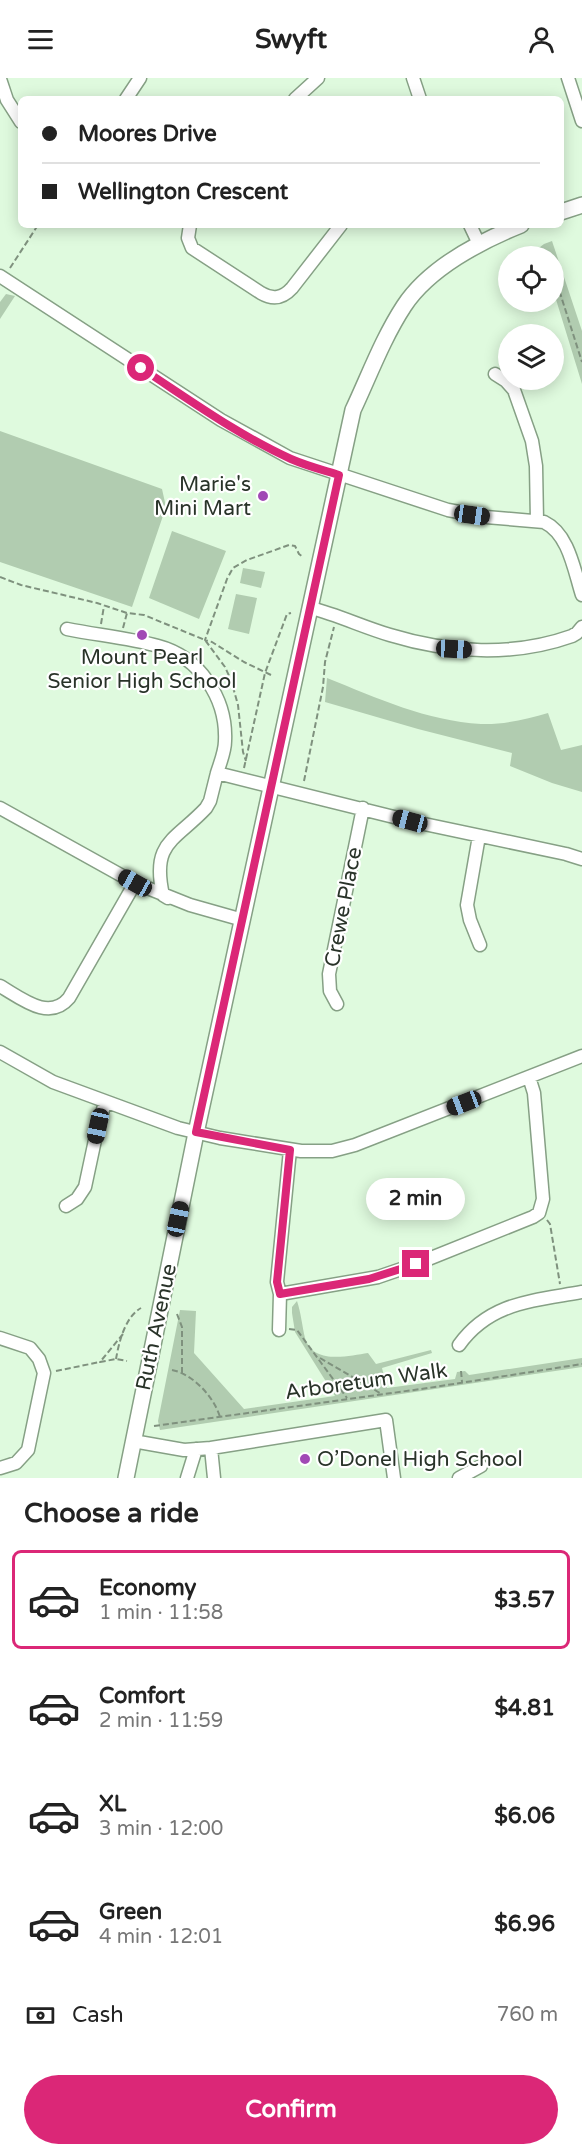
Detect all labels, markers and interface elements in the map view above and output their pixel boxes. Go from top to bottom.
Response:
icon: menu [24,23,57,56]
text: Swyft [255,23,327,56]
icon: person [525,23,558,56]
text: Moores Drive [78,121,217,147]
text: Wellington Crescent [78,179,288,205]
map controls [498,246,564,390]
button: locate [498,246,564,312]
button: layers [498,324,564,390]
route start [127,354,154,381]
place label: Marie's Mini Mart [154,472,251,521]
marker: Marie's Mini Mart [256,489,270,503]
car [453,504,491,526]
marker: Mount Pearl Senior High School [135,628,149,642]
car [436,639,472,659]
place label: Mount Pearl Senior High School [47,645,237,694]
car [390,808,430,834]
street label: Crewe Place [320,845,367,969]
car [115,866,155,900]
car [444,1088,484,1118]
car [85,1107,111,1145]
callout: 2 min [366,1177,466,1219]
text: 2 min [389,1187,442,1211]
car [165,1200,191,1238]
route end [402,1250,429,1277]
street label: Ruth Avenue [131,1261,182,1393]
street label: Arboretum Walk [283,1358,449,1405]
place label: O’Donel High School [317,1447,523,1472]
marker: O’Donel High School [298,1452,312,1466]
text: Choose a ride [24,1497,199,1530]
icon: car [27,1573,81,1627]
text: Economy [99,1575,196,1601]
text: $3.57 [494,1587,555,1613]
text: 1 min · 11:58 [99,1601,223,1625]
icon: car [27,1681,81,1735]
text: Comfort [99,1683,185,1709]
text: $4.81 [494,1695,555,1721]
text: 2 min · 11:59 [99,1709,223,1733]
icon: car [27,1789,81,1843]
text: XL [99,1791,126,1817]
text: $6.06 [494,1803,555,1829]
text: 3 min · 12:00 [99,1817,223,1841]
icon: car [27,1897,81,1951]
text: Green [99,1899,162,1925]
text: $6.96 [494,1911,555,1937]
text: 4 min · 12:01 [99,1925,223,1949]
icon: cash [24,1999,57,2032]
text: Cash [72,2002,124,2028]
text: 760 m [497,2003,558,2027]
button: Confirm [24,2075,558,2144]

